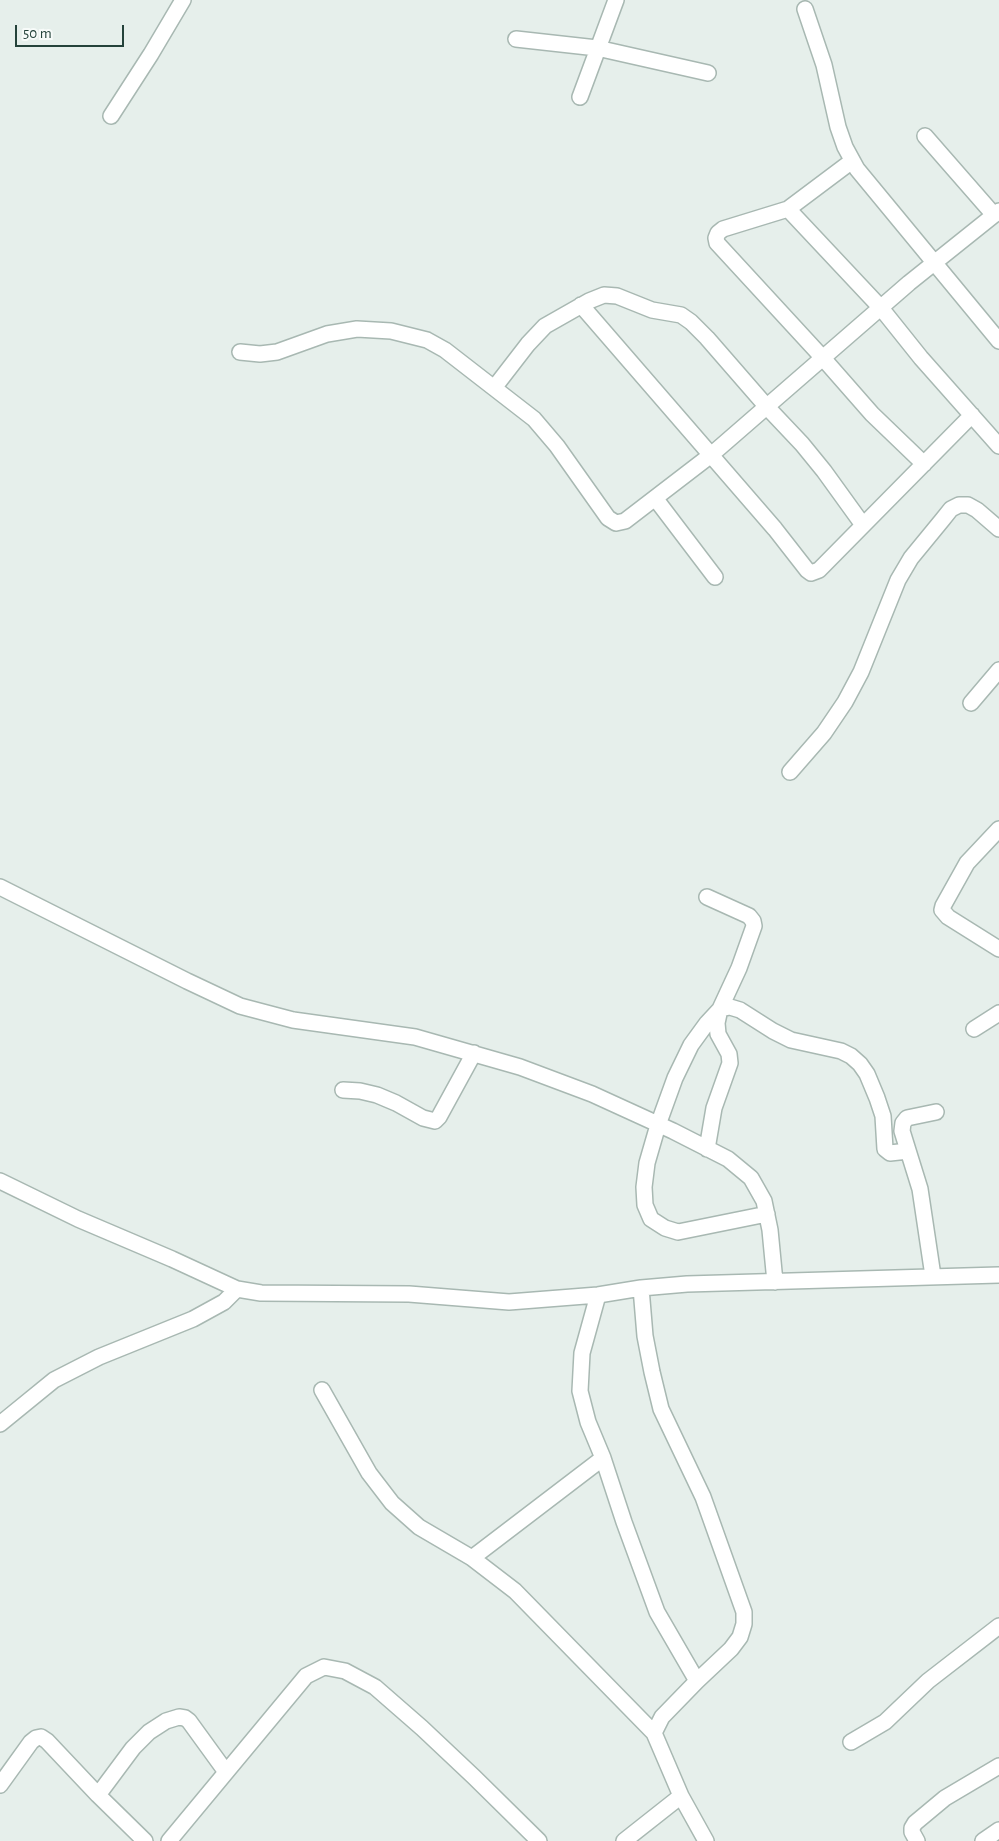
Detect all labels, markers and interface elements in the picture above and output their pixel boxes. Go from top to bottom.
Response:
scale bar [18,15,126,47]
text: 50 m [23,26,52,41]

